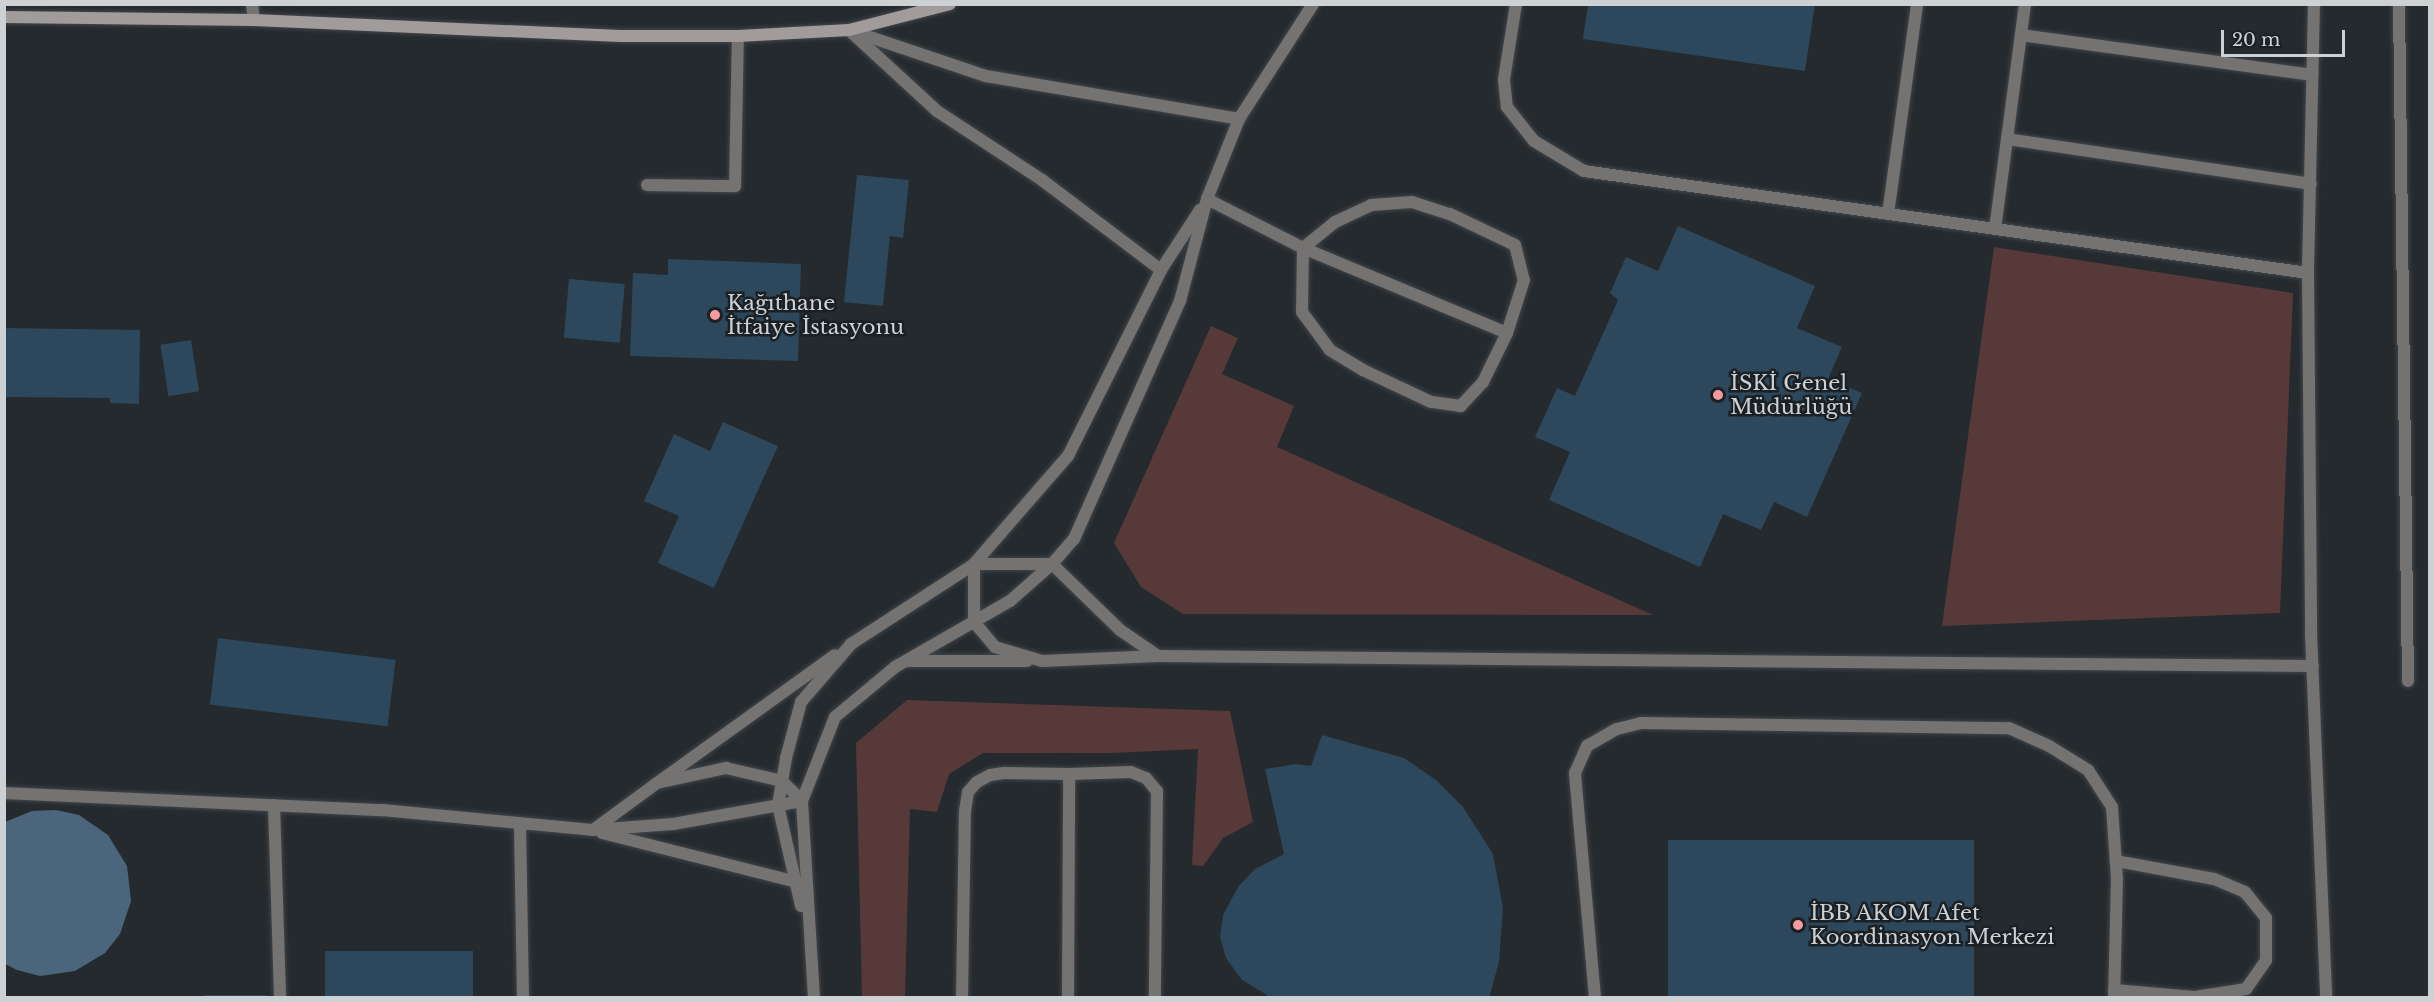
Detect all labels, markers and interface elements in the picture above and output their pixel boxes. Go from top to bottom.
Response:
scale bar [2224,18,2348,56]
text: 20 m [2232,29,2280,51]
place label: Kağıthane İtfaiye İstasyonu [727,290,904,340]
marker: Kağıthane İtfaiye İstasyonu [708,308,722,322]
place label: İSKİ Genel Müdürlüğü [1730,370,1852,420]
marker: İSKİ Genel Müdürlüğü [1711,388,1725,402]
place label: İBB AKOM Afet Koordinasyon Merkezi [1810,900,2054,950]
marker: İBB AKOM Afet Koordinasyon Merkezi [1791,918,1805,932]

